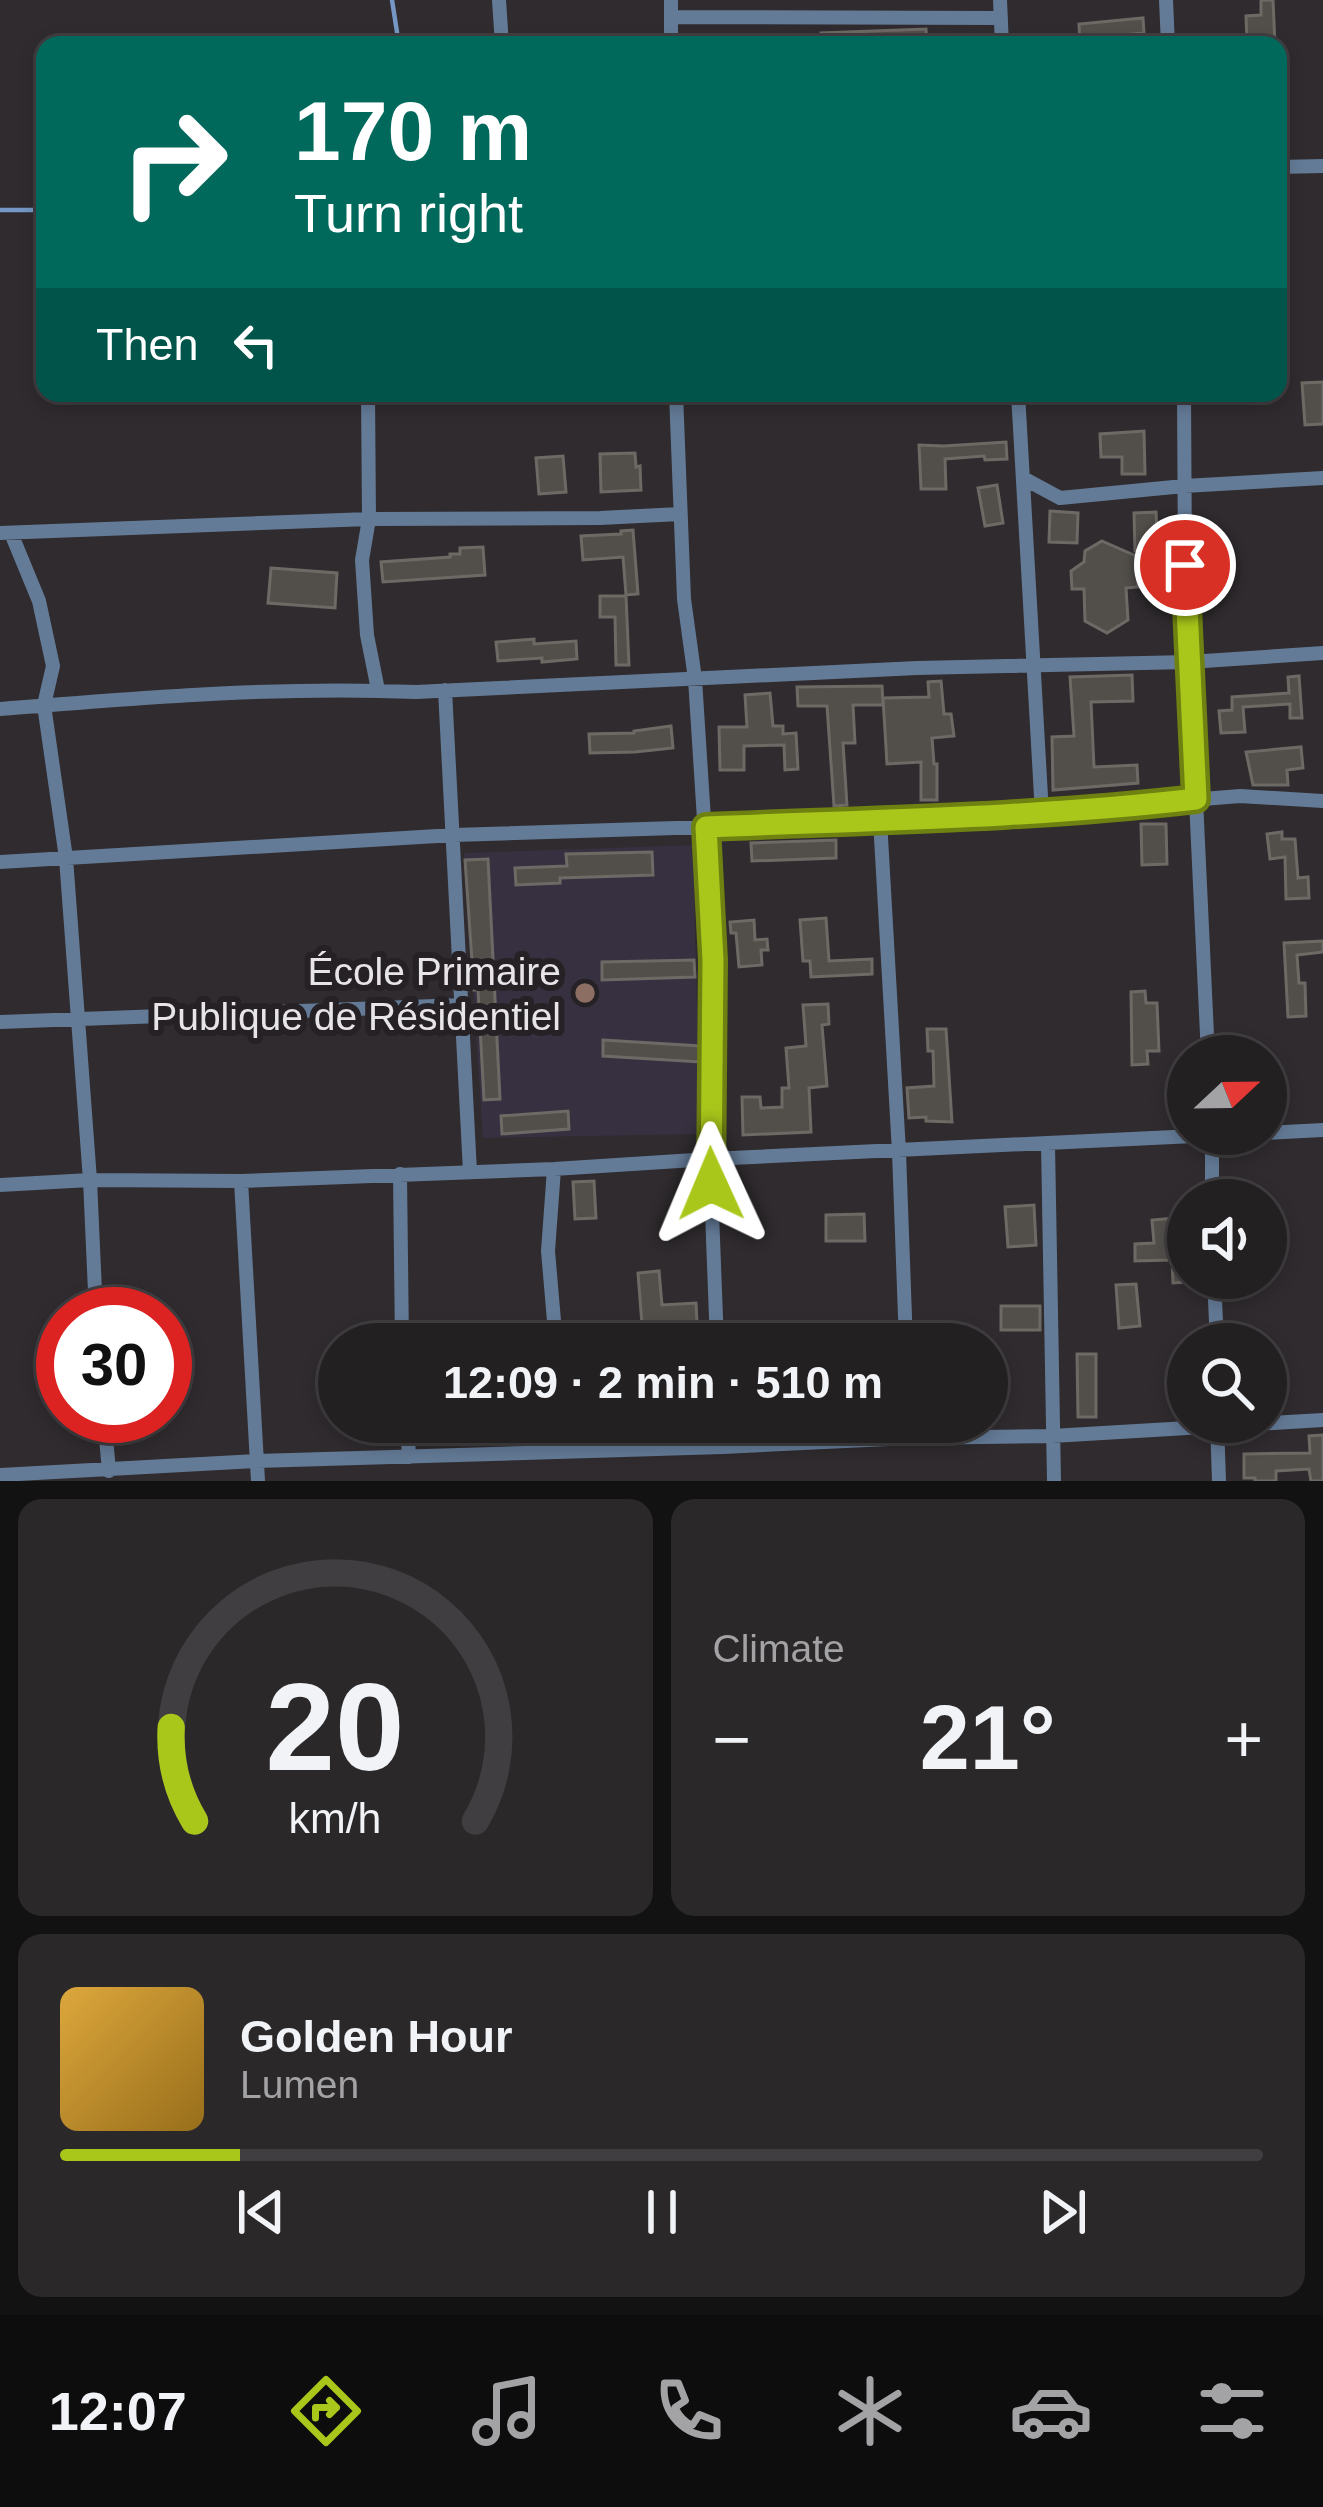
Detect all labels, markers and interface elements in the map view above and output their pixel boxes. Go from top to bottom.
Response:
icon: right [96,84,252,240]
text: 170 m [294,84,532,178]
text: Turn right [294,183,523,243]
icon: left [223,312,289,378]
text: Then [96,319,199,370]
pin [1134,514,1236,616]
icon: arrive [1152,532,1218,598]
place label: École Primaire Publique de Résidentiel [151,950,561,1038]
marker: École Primaire Publique de Résidentiel [572,980,598,1006]
north arrow [1167,1035,1287,1155]
map controls [1167,1035,1287,1443]
position arrow [648,1121,774,1247]
button: sound [1167,1179,1287,1299]
speed limit sign: 30 [36,1287,192,1443]
button: search [1167,1323,1287,1443]
text: 12:09 · 2 min · 510 m [443,1357,883,1408]
text: Climate [713,1627,845,1670]
text: 20 [266,1657,405,1796]
text: 21° [920,1688,1056,1788]
text: − [713,1702,751,1776]
text: + [1224,1702,1263,1776]
text: km/h [289,1793,382,1841]
text: Golden Hour [240,2011,512,2062]
text: Lumen [240,2063,359,2106]
icon: previous [228,2179,294,2245]
icon: pause [629,2179,695,2245]
icon: next [1030,2179,1096,2245]
icon: directions [284,2369,368,2453]
icon: music [465,2369,549,2453]
icon: phone [647,2369,731,2453]
icon: climate [828,2369,912,2453]
icon: car [1009,2369,1093,2453]
icon: filters [1190,2369,1274,2453]
text: 12:07 [49,2381,187,2441]

